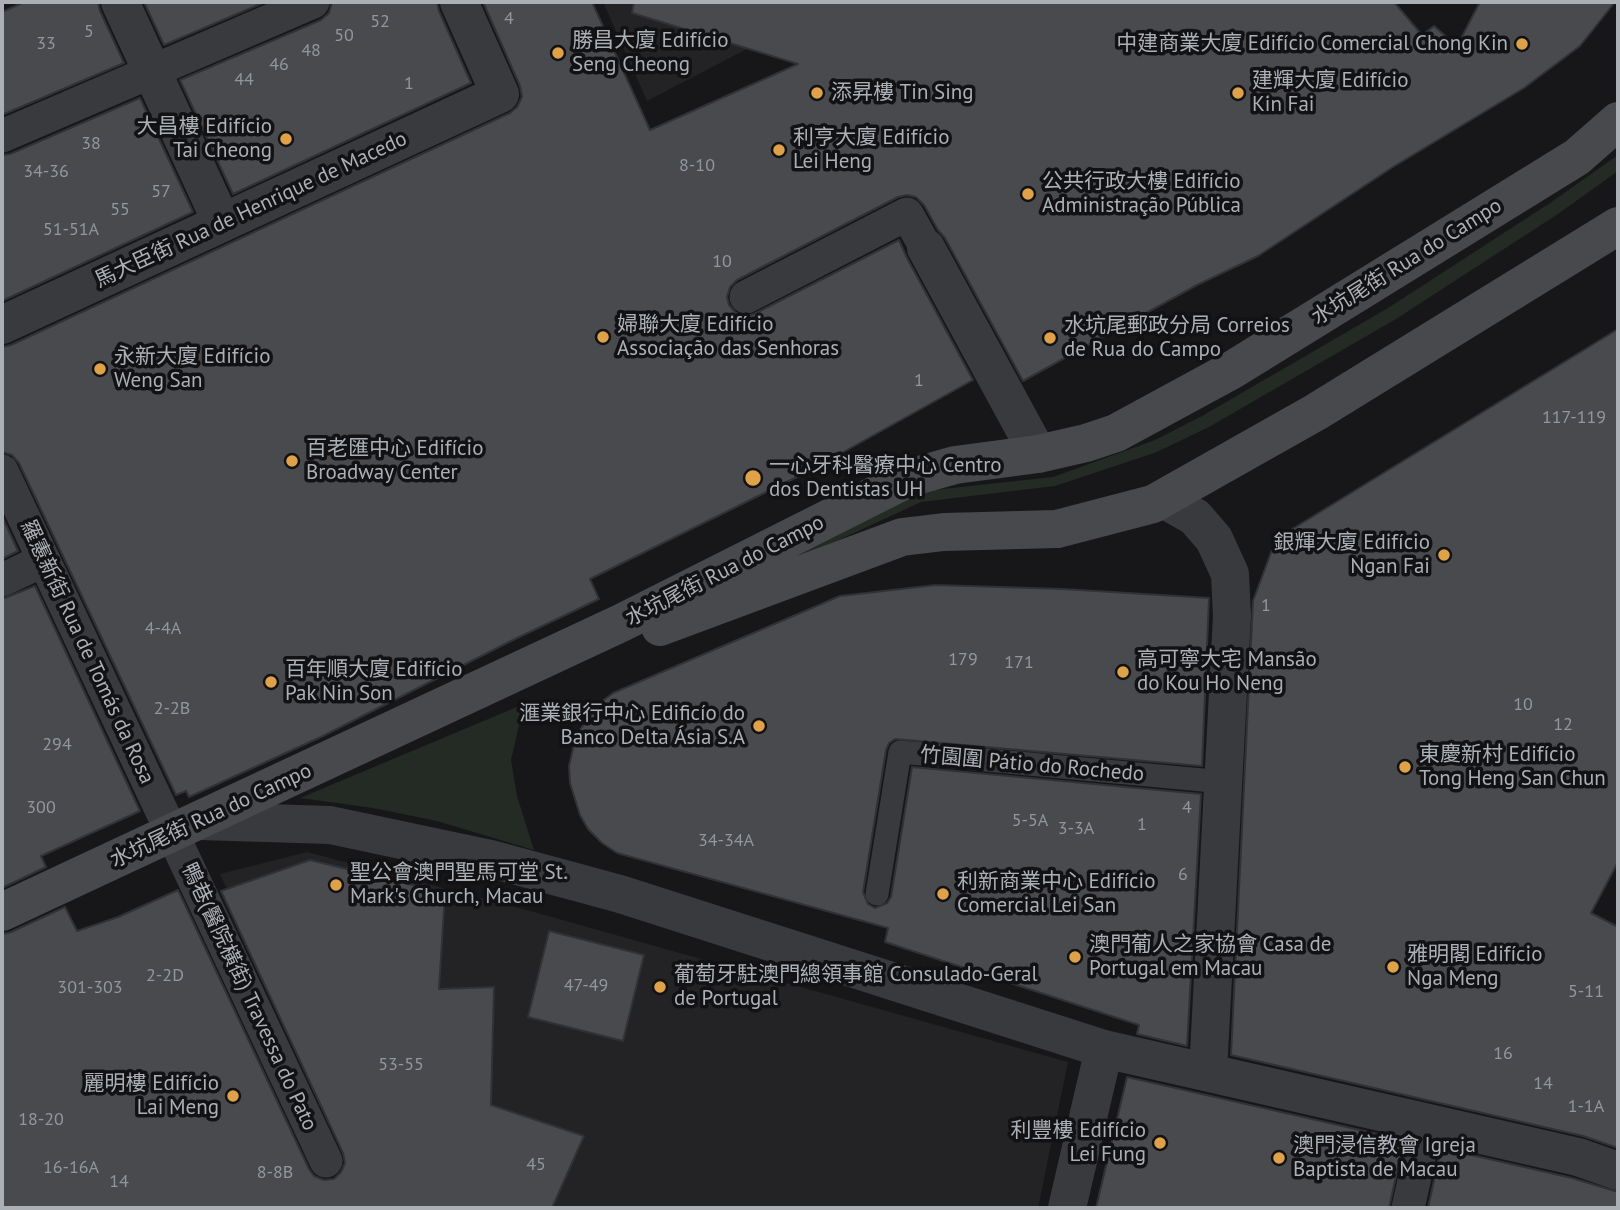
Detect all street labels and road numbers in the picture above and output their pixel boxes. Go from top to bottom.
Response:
street label: 馬大臣街 Rua de Henrique de Macedo [91,126,411,294]
street label: 水坑尾街 Rua do Campo [1307,193,1507,331]
street label: 水坑尾街 Rua do Campo [622,510,828,632]
street label: 羅憲新街 Rua de Tomás da Rosa [15,516,159,788]
street label: 竹園圍 Pátio do Rochedo [919,743,1145,787]
street label: 水坑尾街 Rua do Campo [106,758,316,874]
street label: 鴨巷(醫院橫街) Travessa do Pato [176,859,322,1135]

